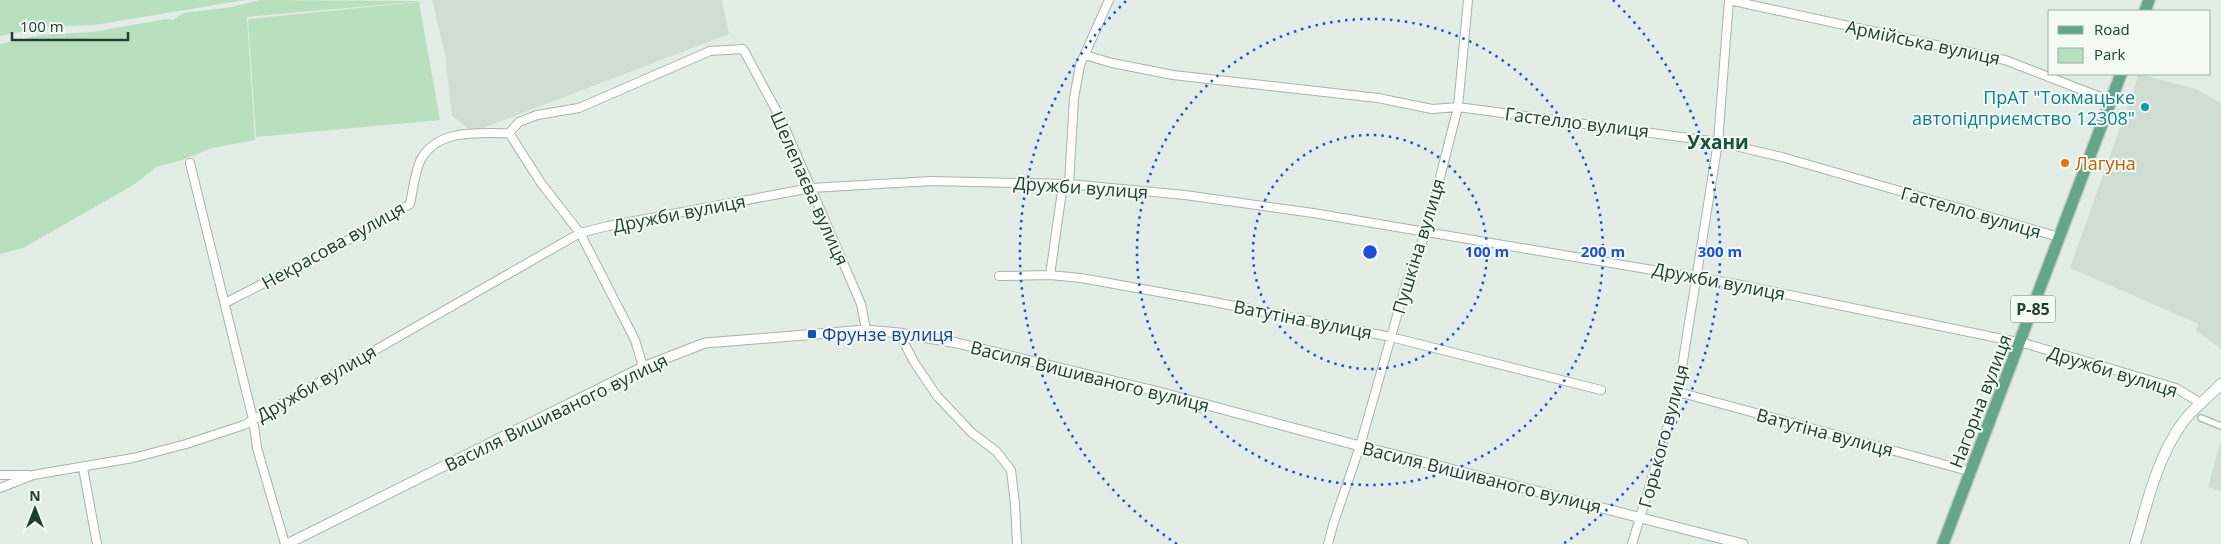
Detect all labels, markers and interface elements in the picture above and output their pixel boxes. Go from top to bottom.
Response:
scale bar [12,10,129,42]
legend [2048,10,2211,75]
street label: Армійська вулиця [1844,14,2002,70]
text: 100 m [20,16,64,36]
text: Road [2094,19,2130,39]
text: Park [2094,44,2125,64]
place label: ПрАТ "Токмацьке автопідприємство 12308" [1912,85,2135,130]
street label: Гастелло вулиця [1504,101,1650,143]
marker: ПрАТ "Токмацьке автопідприємство 12308" [2139,101,2151,113]
street label: Шелепаєва вулиця [765,107,855,269]
district label: Ухани [1687,129,1749,155]
place label: Лагуна [2075,151,2136,175]
marker: Лагуна [2059,157,2071,169]
street label: Дружби вулиця [1013,170,1149,204]
street label: Пушкіна вулиця [1386,175,1450,317]
street label: Гастелло вулиця [1898,180,2044,244]
street label: Дружби вулиця [611,188,747,238]
street label: Некрасова вулиця [257,196,409,294]
text: 100 m [1465,241,1509,261]
text: 200 m [1581,241,1625,261]
text: 300 m [1698,241,1742,261]
centre of rings [1361,243,1379,261]
street label: Дружби вулиця [1651,256,1787,306]
street label: Ватутіна вулиця [1232,294,1374,344]
road number: Р-85 [2010,296,2056,322]
place label: Фрунзе вулиця [822,322,954,346]
marker: Фрунзе вулиця [806,328,818,340]
street label: Нагорна вулиця [1943,331,2017,471]
street label: Василя Вишиваного вулиця [968,335,1212,417]
street label: Дружби вулиця [252,339,380,427]
street label: Дружби вулиця [2045,340,2181,402]
street label: Василя Вишиваного вулиця [440,347,672,477]
street label: Горького вулиця [1632,362,1694,510]
street label: Ватутіна вулиця [1754,402,1896,462]
street label: Василя Вишиваного вулиця [1360,436,1604,518]
north arrow [10,484,60,534]
text: N [29,486,41,505]

